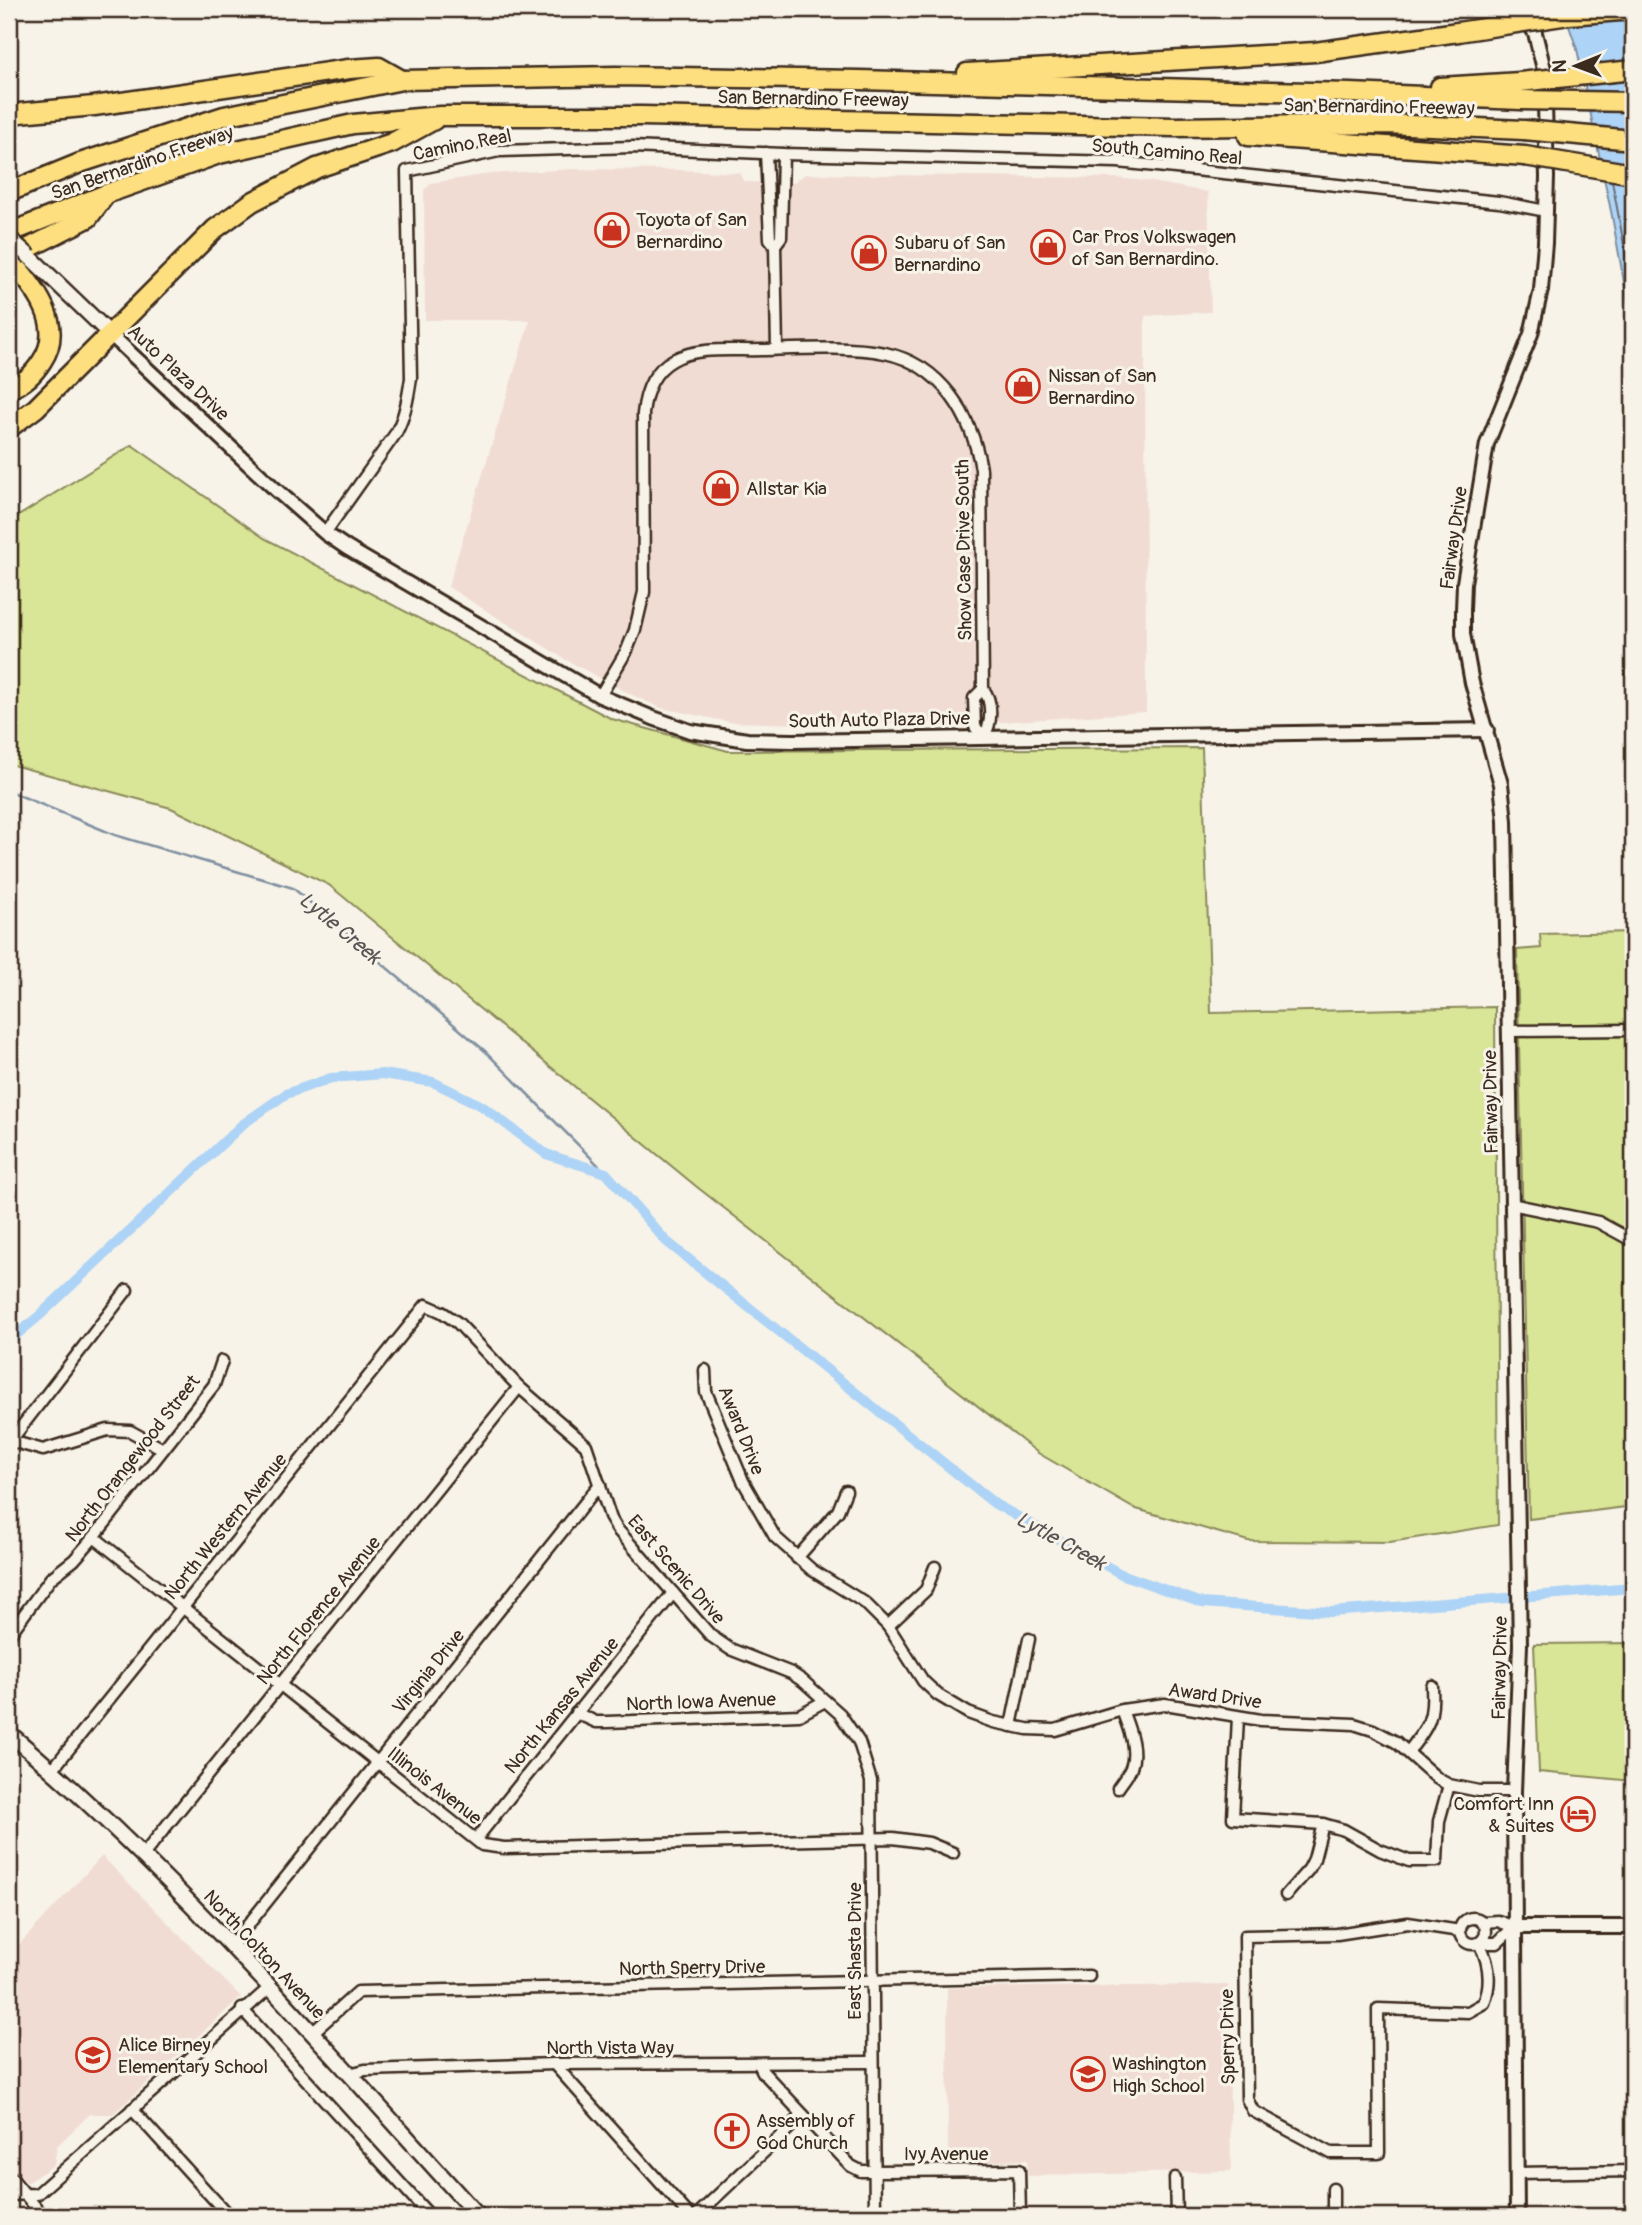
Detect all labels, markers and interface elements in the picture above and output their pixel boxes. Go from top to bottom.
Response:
north arrow [1540,32,1610,102]
text: N [1548,60,1572,73]
street label: San Bernardino Freeway [717,85,909,113]
street label: San Bernardino Freeway [1283,93,1475,121]
street label: San Bernardino Freeway [48,120,237,205]
street label: Camino Real [411,124,513,166]
street label: South Camino Real [1090,133,1243,171]
place label: Toyota of San Bernardino [636,208,747,254]
shop icon: Toyota of San Bernardino [593,211,631,249]
place label: Car Pros Volkswagen of San Bernardino. [1072,225,1236,271]
shop icon: Car Pros Volkswagen of San Bernardino. [1029,228,1067,266]
place label: Subaru of San Bernardino [894,231,1005,277]
shop icon: Subaru of San Bernardino [850,234,888,272]
street label: Auto Plaza Drive [122,319,235,426]
place label: Nissan of San Bernardino [1048,364,1157,410]
shop icon: Nissan of San Bernardino [1004,367,1042,405]
street label: Show Case Drive South [950,459,978,641]
shop icon: Allstar Kia [702,469,740,507]
place label: Allstar Kia [746,477,827,501]
street label: Fairway Drive [1435,484,1473,591]
street label: South Auto Plaza Drive [788,706,971,734]
water label: Lytle Creek [293,886,388,972]
street label: Fairway Drive [1478,1049,1504,1154]
street label: North Orangewood Street [60,1370,206,1547]
street label: Award Drive [712,1382,770,1479]
street label: North Western Avenue [159,1448,293,1605]
water label: Lytle Creek [1011,1506,1112,1578]
street label: East Scenic Drive [622,1510,731,1630]
street label: North Florence Avenue [251,1531,387,1690]
street label: Fairway Drive [1487,1615,1513,1720]
street label: Virginia Drive [387,1624,471,1719]
street label: North Kansas Avenue [499,1632,625,1779]
street label: Award Drive [1167,1678,1264,1714]
street label: North Iowa Avenue [626,1687,777,1717]
street label: Illinois Avenue [382,1741,487,1831]
place label: Comfort Inn & Suites [1454,1792,1554,1838]
hotel icon: Comfort Inn & Suites [1559,1795,1597,1833]
street label: East Shasta Drive [843,1882,867,2020]
street label: North Colton Avenue [198,1885,331,2025]
street label: North Sperry Drive [619,1955,766,1981]
street label: Sperry Drive [1215,1988,1241,2085]
place label: Alice Birney Elementary School [118,2033,268,2079]
school or university icon: Alice Birney Elementary School [74,2036,112,2074]
street label: North Vista Way [546,2036,674,2060]
place label: Washington High School [1112,2052,1207,2098]
school or university icon: Washington High School [1069,2055,1107,2093]
place label: Assembly of God Church [756,2109,856,2155]
church icon: Assembly of God Church [713,2112,751,2150]
street label: Ivy Avenue [904,2142,989,2166]

